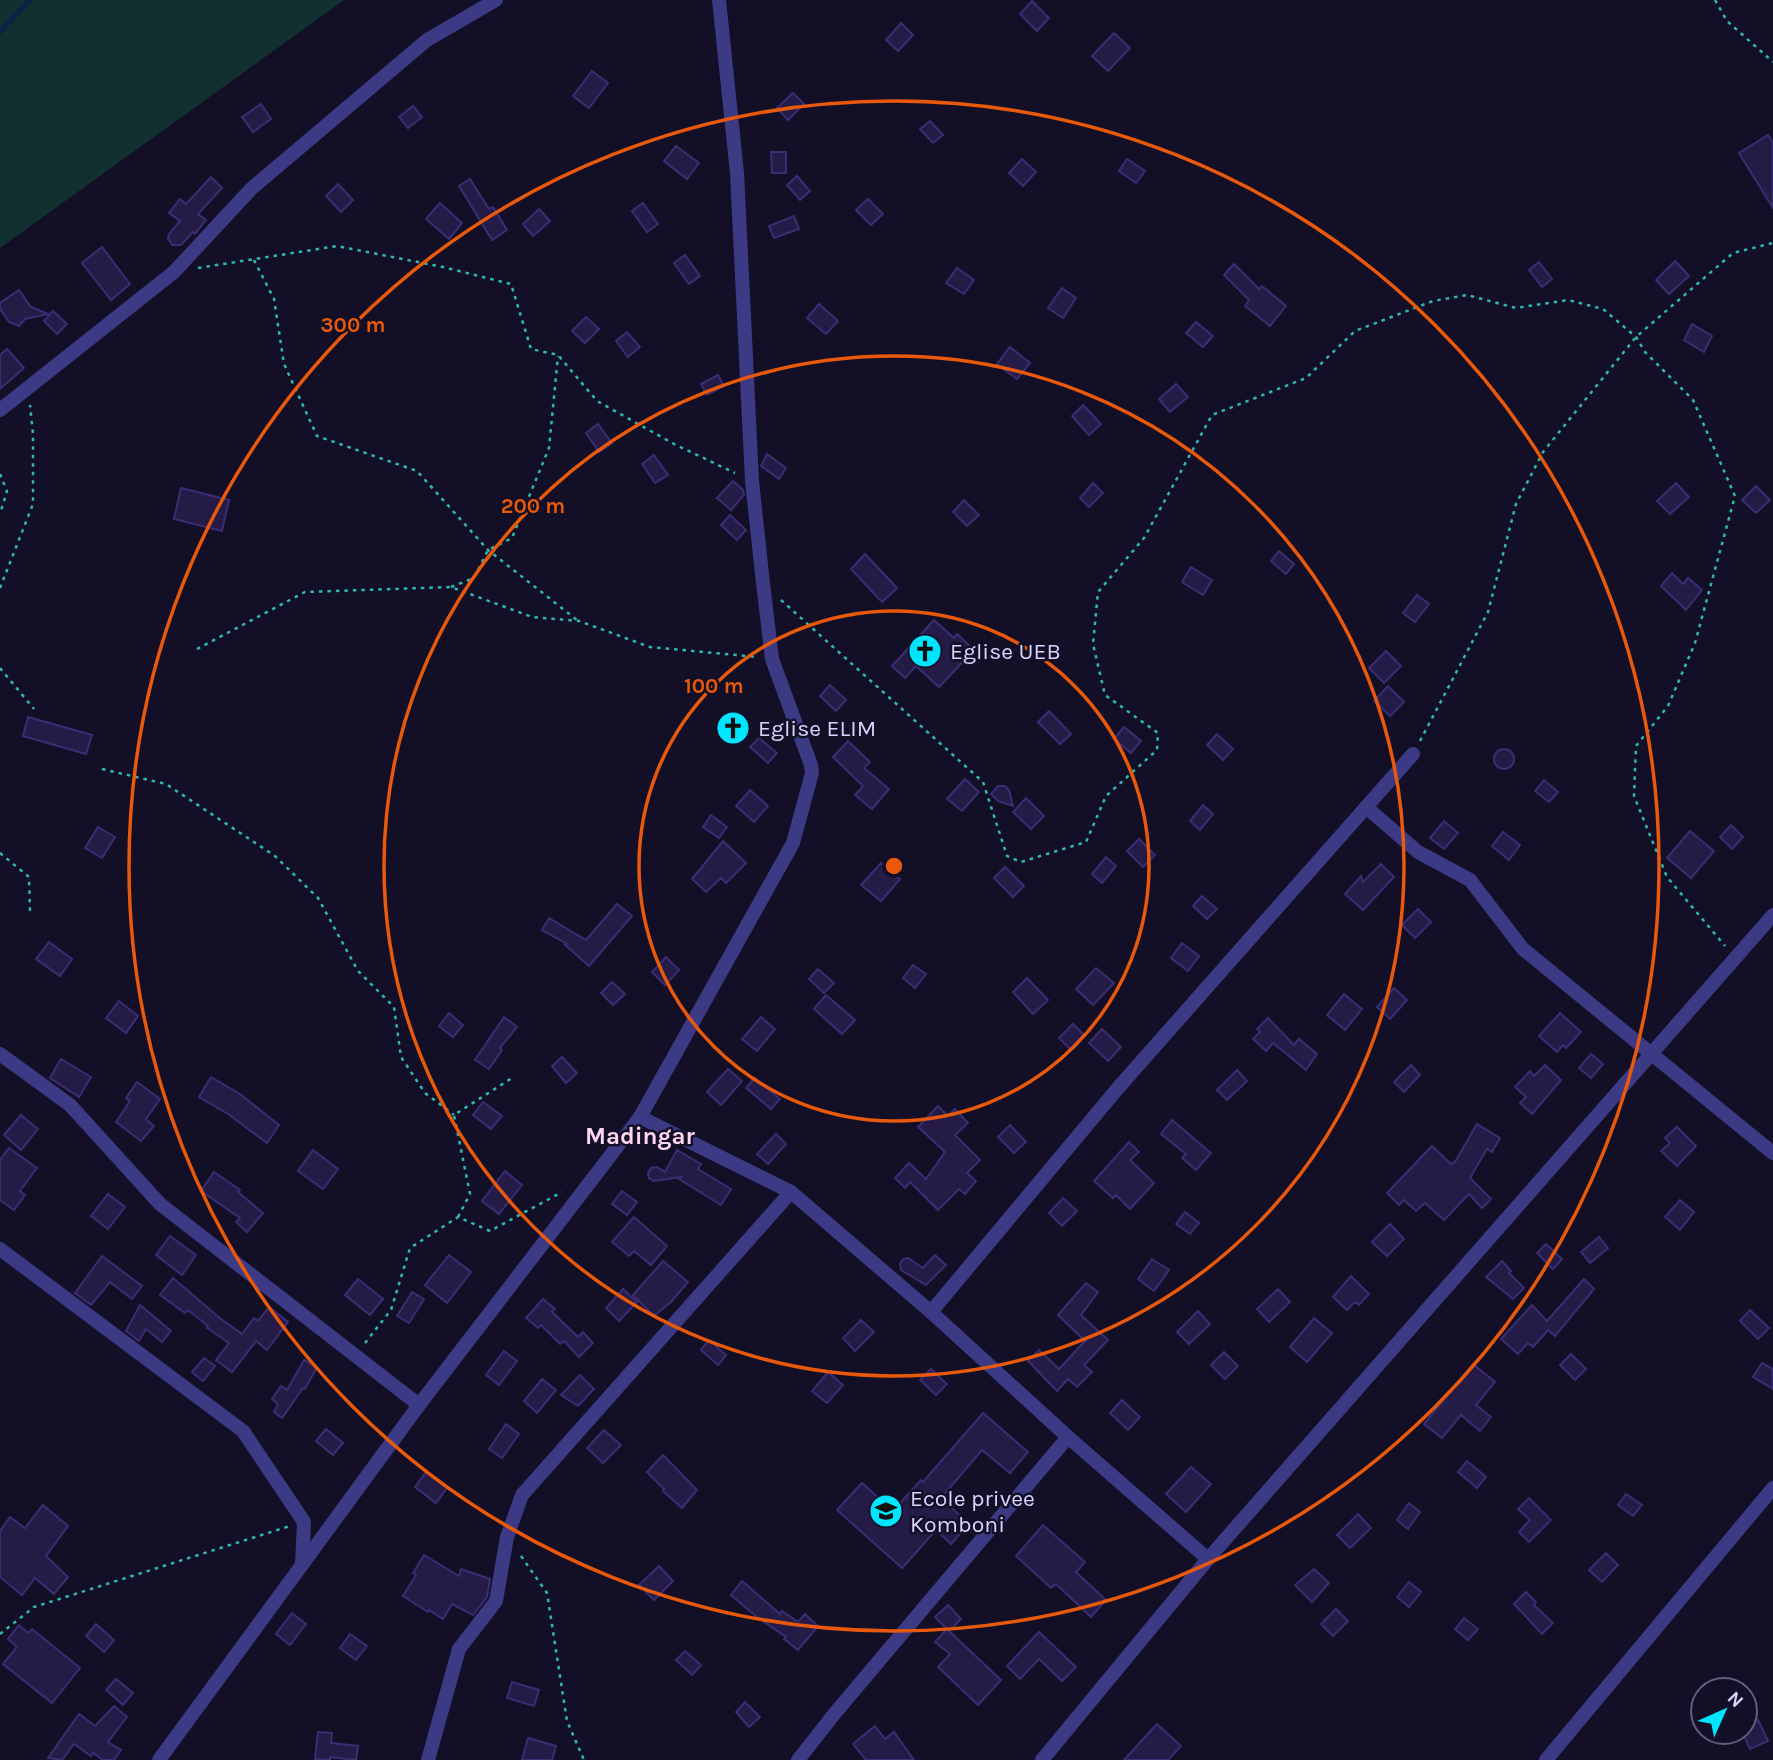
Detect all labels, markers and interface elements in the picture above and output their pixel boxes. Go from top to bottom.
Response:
text: 300 m [321,313,385,337]
text: 200 m [501,494,565,518]
church icon: Eglise UEB [906,632,944,670]
place label: Eglise UEB [950,638,1061,665]
text: 100 m [684,674,744,698]
church icon: Eglise ELIM [714,709,752,747]
place label: Eglise ELIM [758,715,876,742]
centre of rings [882,854,906,878]
district label: Madingar [585,1122,696,1150]
place label: Ecole privee Komboni [910,1485,1035,1538]
school or university icon: Ecole privee Komboni [867,1492,905,1530]
north arrow [1689,1676,1759,1746]
text: N [1723,1687,1748,1712]

